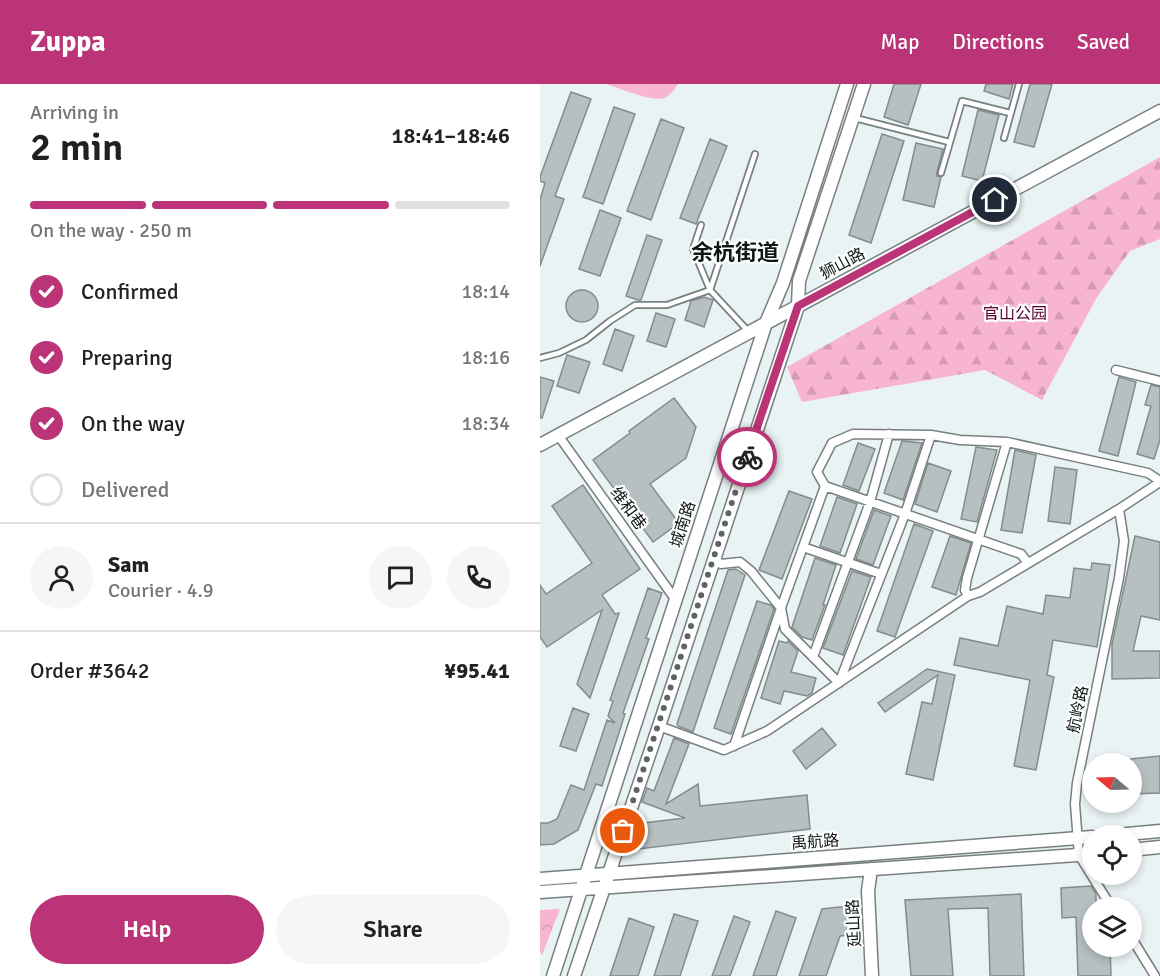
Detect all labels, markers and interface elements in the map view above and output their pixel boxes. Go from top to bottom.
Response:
text: Zuppa [30,25,106,59]
text: Map [881,29,919,55]
text: Directions [952,29,1044,55]
text: Saved [1077,29,1130,55]
text: Arriving in [30,100,119,125]
text: 18:41–18:46 [392,122,510,149]
text: 2 min [30,123,123,171]
pin [969,174,1020,225]
icon: home [978,183,1011,216]
text: On the way · 250 m [30,218,192,243]
district label: 余杭街道 [691,239,779,266]
street label: 狮山路 [817,244,868,284]
icon: check [30,275,63,308]
text: Confirmed [81,278,179,305]
text: 18:14 [461,279,510,304]
park label: 官山公园 [983,304,1047,324]
icon: check [30,341,63,374]
text: Preparing [81,344,173,371]
text: 18:16 [461,345,510,370]
icon: check [30,407,63,440]
text: On the way [81,410,185,437]
text: 18:34 [461,411,510,436]
courier [717,427,777,487]
icon: bike [731,441,764,474]
text: Delivered [81,476,169,503]
street label: 维和巷 [606,483,650,534]
street label: 城南路 [666,498,700,550]
button: person [30,546,93,609]
button: chat [369,546,432,609]
button: phone [447,546,510,609]
text: Sam [108,551,149,578]
text: Courier · 4.9 [108,578,214,603]
text: Order #3642 [30,657,150,684]
text: ¥95.41 [444,657,510,684]
street label: 航岭路 [1063,684,1093,735]
north arrow [1082,753,1142,813]
map controls [1082,753,1142,957]
pin [597,805,648,856]
icon: bag [606,814,639,847]
button: locate [1082,825,1142,885]
street label: 禹航路 [790,830,840,854]
button: Help [30,895,264,964]
button: Share [276,895,510,964]
button: layers [1082,897,1142,957]
street label: 延山路 [843,898,865,947]

